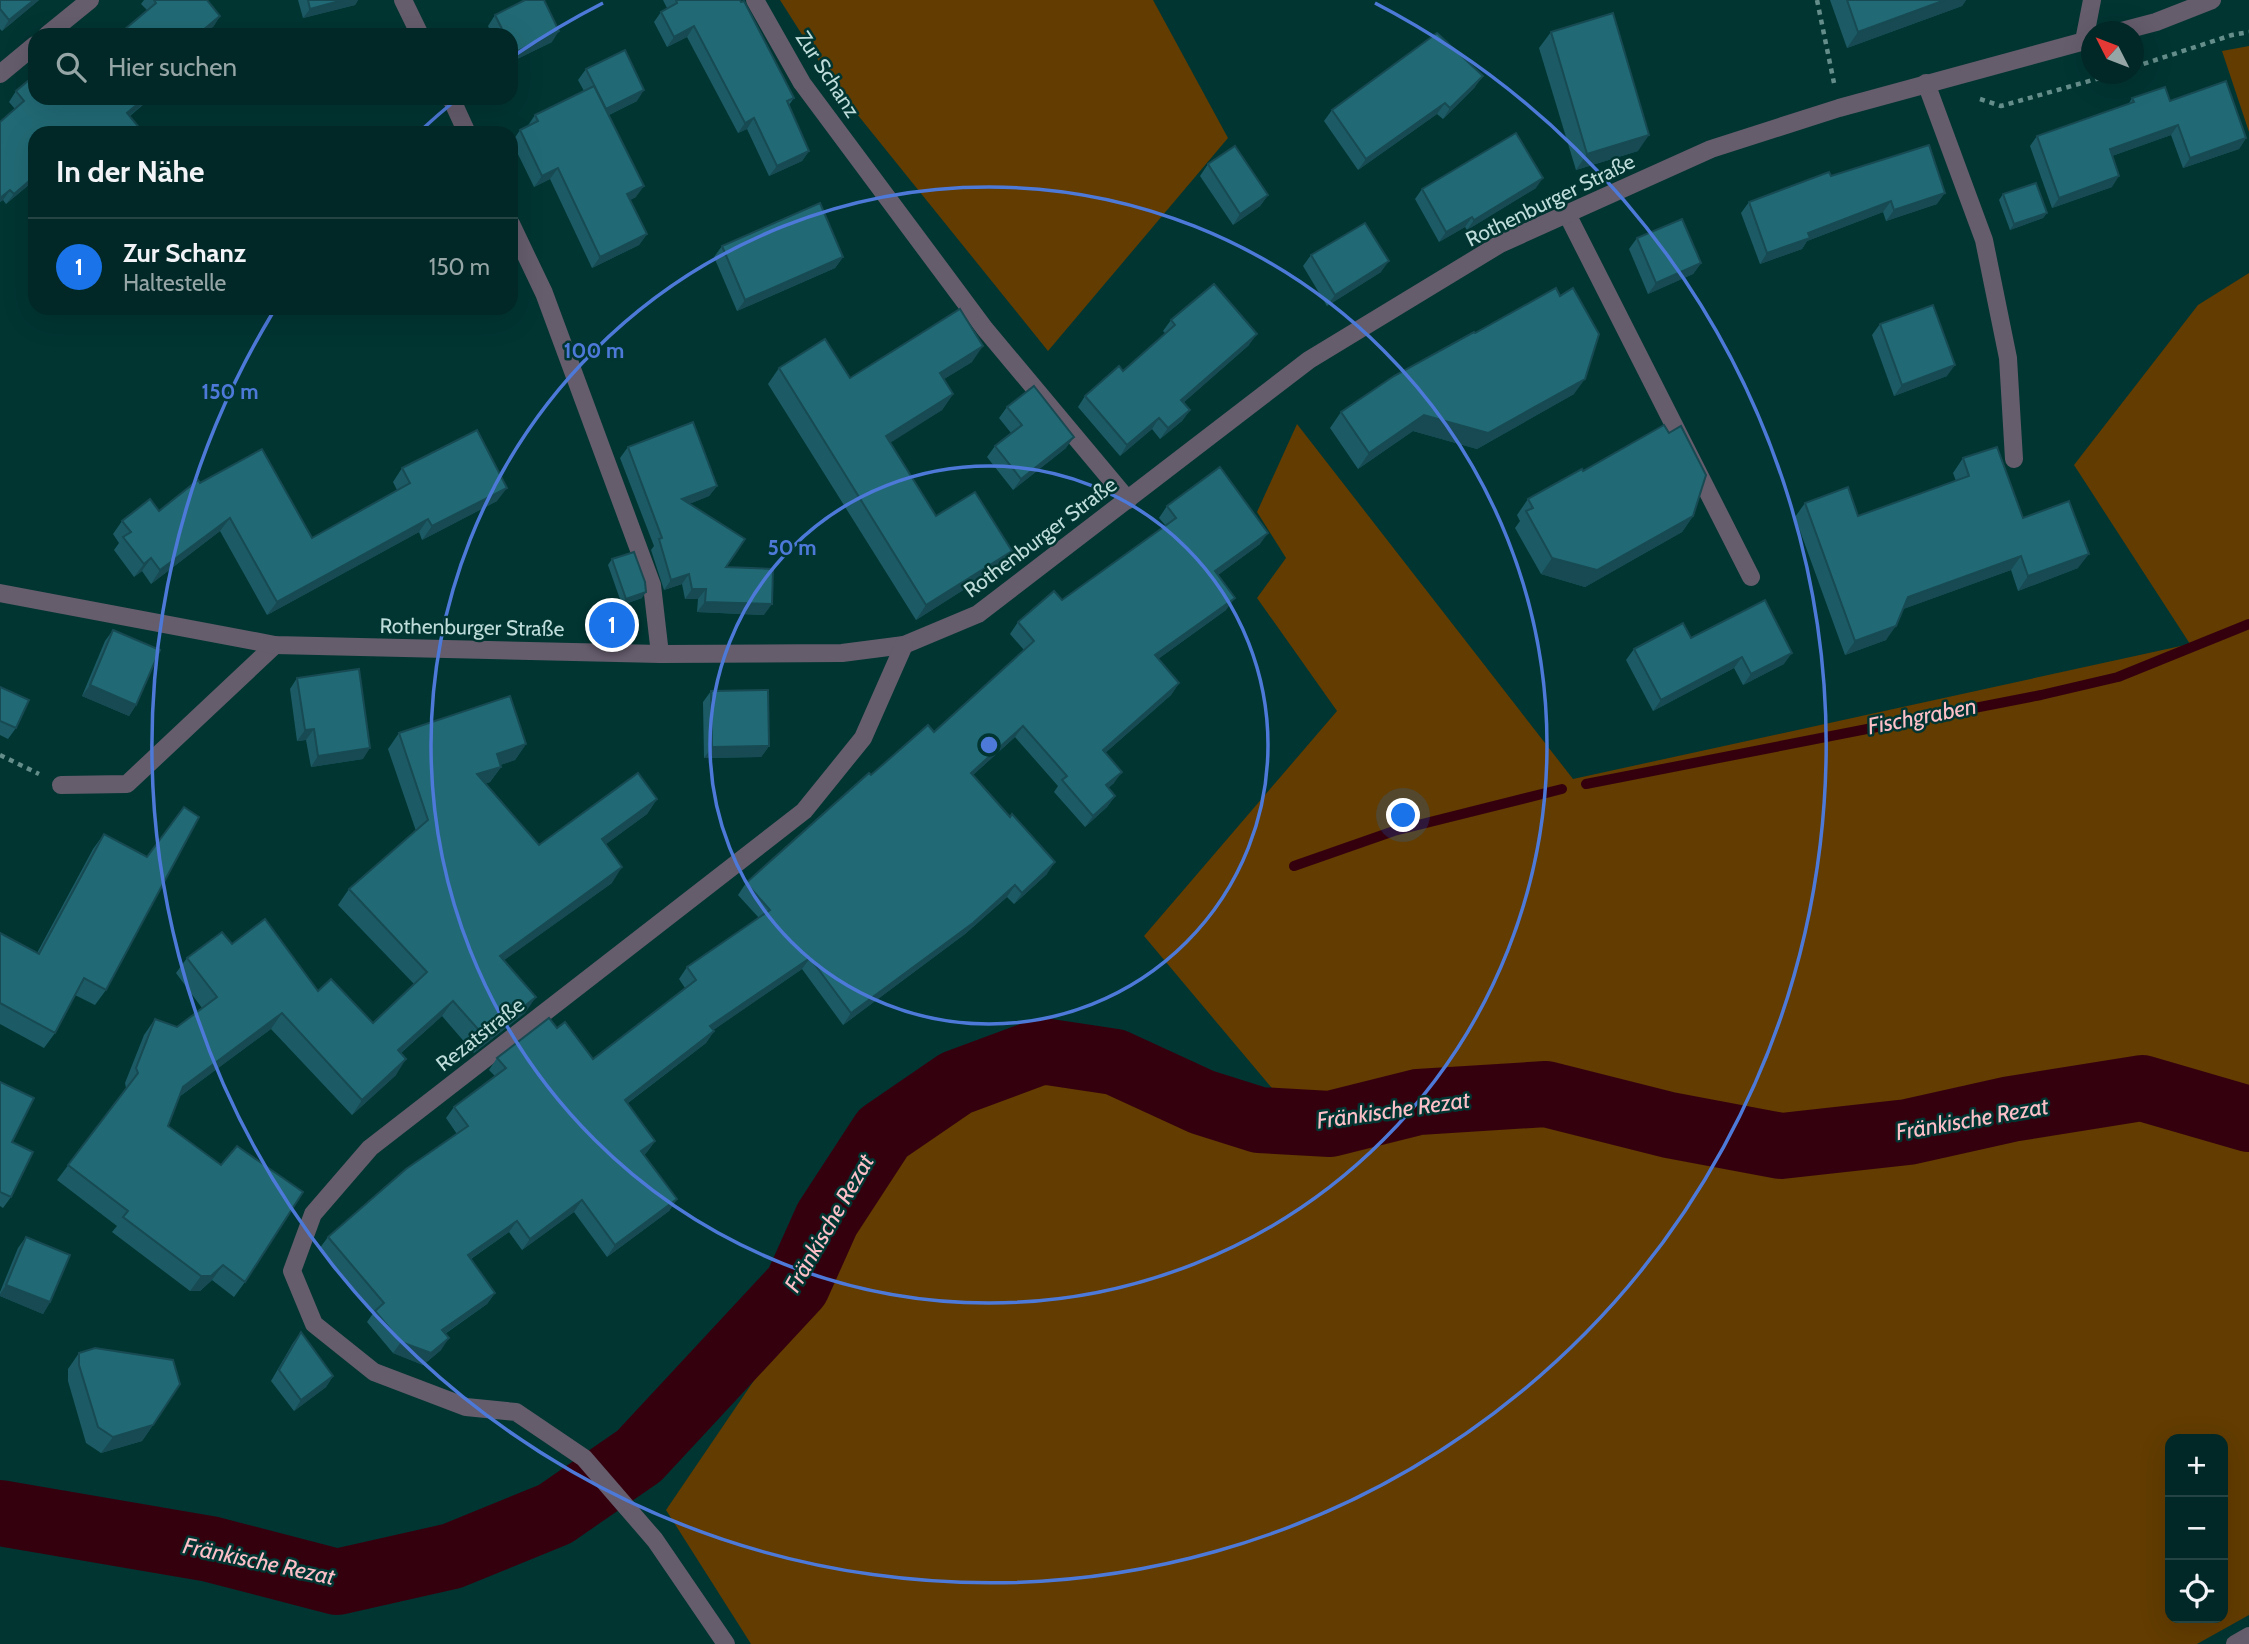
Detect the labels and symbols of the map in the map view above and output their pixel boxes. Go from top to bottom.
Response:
north arrow [2081,21,2144,84]
street label: Zur Schanz [791,26,865,122]
street label: Rothenburger Straße [1462,148,1639,252]
text: 100 m [564,338,624,363]
text: 150 m [202,379,258,404]
street label: Rothenburger Straße [959,471,1121,603]
text: 50 m [767,535,817,560]
pin: 1 [589,599,635,651]
street label: Rothenburger Straße [379,613,565,641]
water label: Fischgraben [1865,692,1979,740]
centre of rings [977,733,1001,757]
your location [1386,798,1420,832]
street label: Rezatstraße [431,992,529,1076]
water label: Fränkische Rezat [1315,1085,1472,1135]
water label: Fränkische Rezat [1894,1092,2052,1146]
water label: Fränkische Rezat [778,1148,880,1297]
water label: Fränkische Rezat [181,1531,338,1591]

